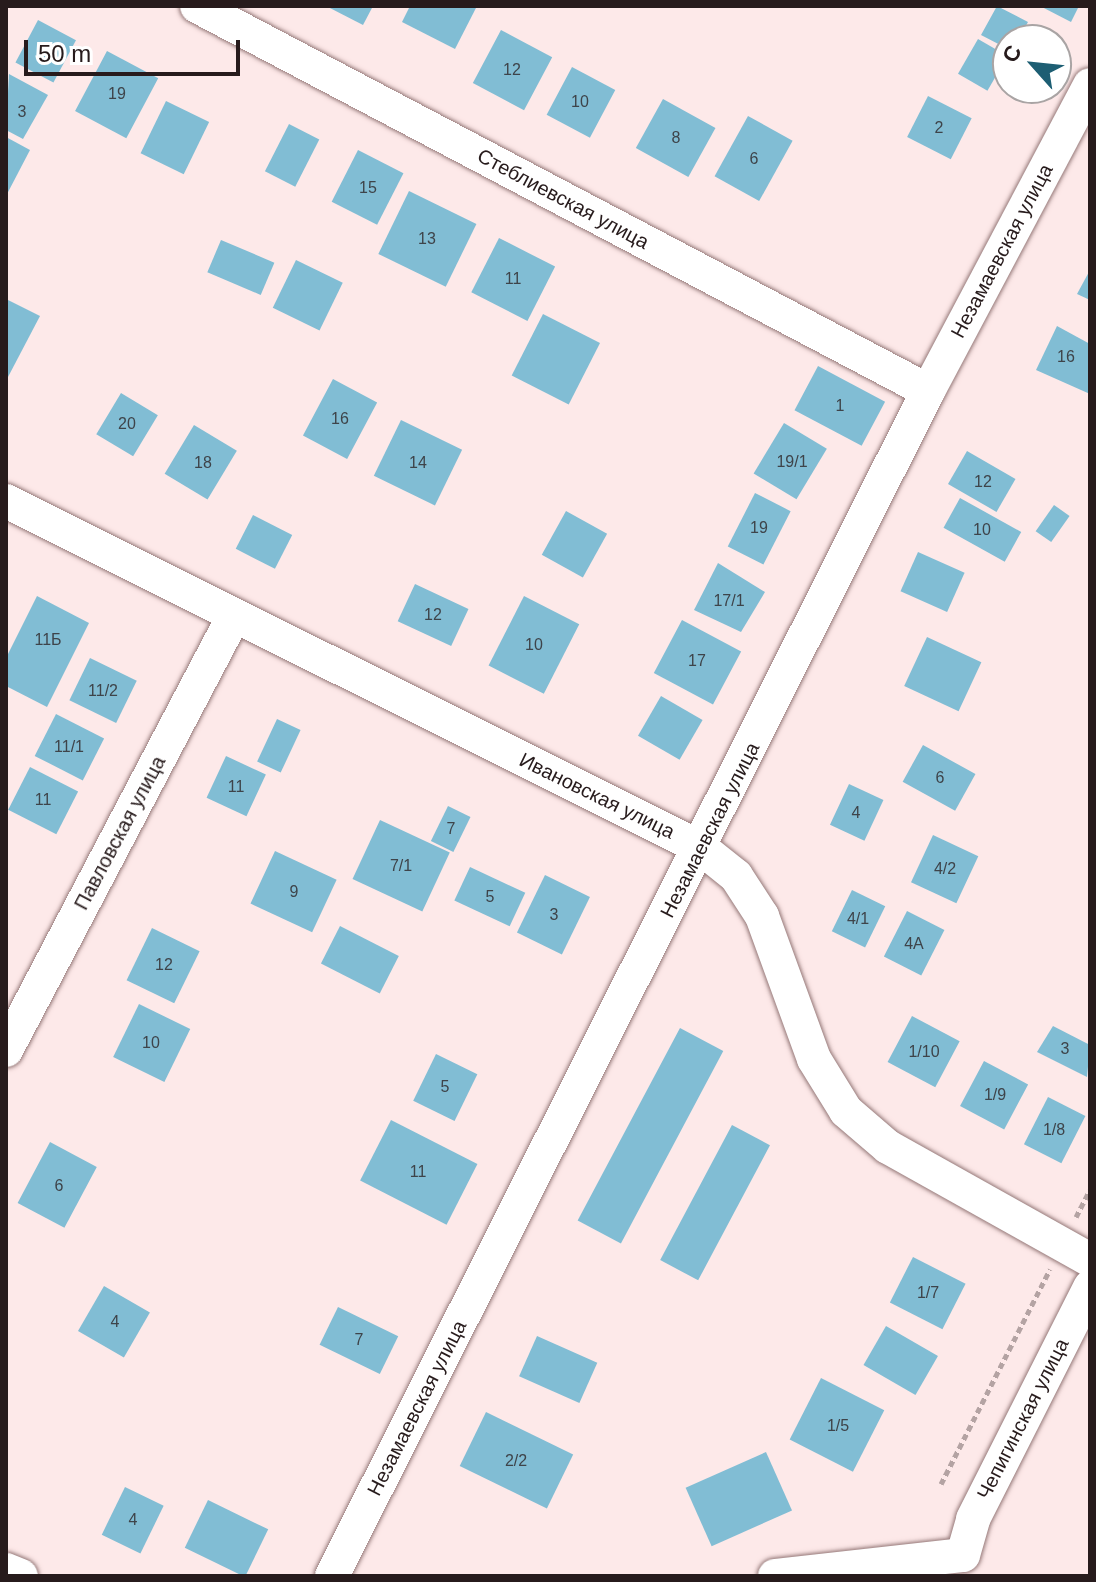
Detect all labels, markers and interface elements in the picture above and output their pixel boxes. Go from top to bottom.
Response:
scale bar [28,24,244,74]
north arrow [992,24,1072,104]
text: 50 m [38,40,91,67]
text: С [997,41,1027,67]
house number: 12 [503,60,521,80]
house number: 19 [108,84,126,104]
house number: 10 [571,92,589,112]
house number: 3 [18,102,26,122]
house number: 2 [935,118,943,138]
house number: 8 [672,128,680,148]
street label: Стеблиевская улица [473,144,653,254]
house number: 6 [750,149,758,169]
street label: Незамаевская улица [946,160,1058,342]
house number: 15 [359,178,377,198]
house number: 13 [418,229,436,249]
house number: 11 [505,269,521,289]
house number: 16 [1057,347,1075,367]
house number: 1 [836,396,844,416]
house number: 16 [331,409,349,429]
house number: 20 [118,414,136,434]
house number: 19/1 [776,452,808,472]
house number: 18 [194,453,212,473]
house number: 14 [409,453,427,473]
house number: 12 [974,472,992,492]
house number: 19 [750,518,768,538]
house number: 10 [973,520,991,540]
house number: 17/1 [713,591,745,611]
house number: 12 [424,605,442,625]
house number: 11Б [34,630,62,650]
house number: 10 [525,635,543,655]
house number: 17 [688,651,706,671]
house number: 11/2 [88,681,118,701]
house number: 11/1 [54,737,84,757]
street label: Незамаевская улица [655,738,765,922]
street label: Ивановская улица [515,748,679,844]
street label: Павловская улица [69,752,171,914]
house number: 6 [936,768,944,788]
house number: 11 [228,777,244,797]
house number: 11 [35,790,51,810]
house number: 4 [852,803,860,823]
house number: 7 [447,819,455,839]
house number: 7/1 [390,856,412,876]
house number: 4/2 [934,859,956,879]
house number: 9 [290,882,298,902]
house number: 5 [486,887,494,907]
house number: 3 [550,905,558,925]
house number: 4/1 [847,909,869,929]
house number: 4А [904,934,924,954]
house number: 12 [155,955,173,975]
house number: 10 [142,1033,160,1053]
house number: 3 [1061,1039,1069,1059]
house number: 1/10 [908,1042,940,1062]
house number: 5 [441,1077,449,1097]
house number: 1/9 [984,1085,1006,1105]
house number: 1/8 [1043,1120,1065,1140]
house number: 11 [410,1162,426,1182]
house number: 6 [55,1176,63,1196]
house number: 1/7 [917,1283,939,1303]
house number: 4 [111,1312,119,1332]
street label: Незамаевская улица [362,1316,472,1500]
house number: 7 [355,1330,363,1350]
street label: Чепигинская улица [972,1334,1074,1504]
house number: 1/5 [827,1416,849,1436]
house number: 2/2 [505,1451,527,1471]
house number: 4 [129,1510,137,1530]

